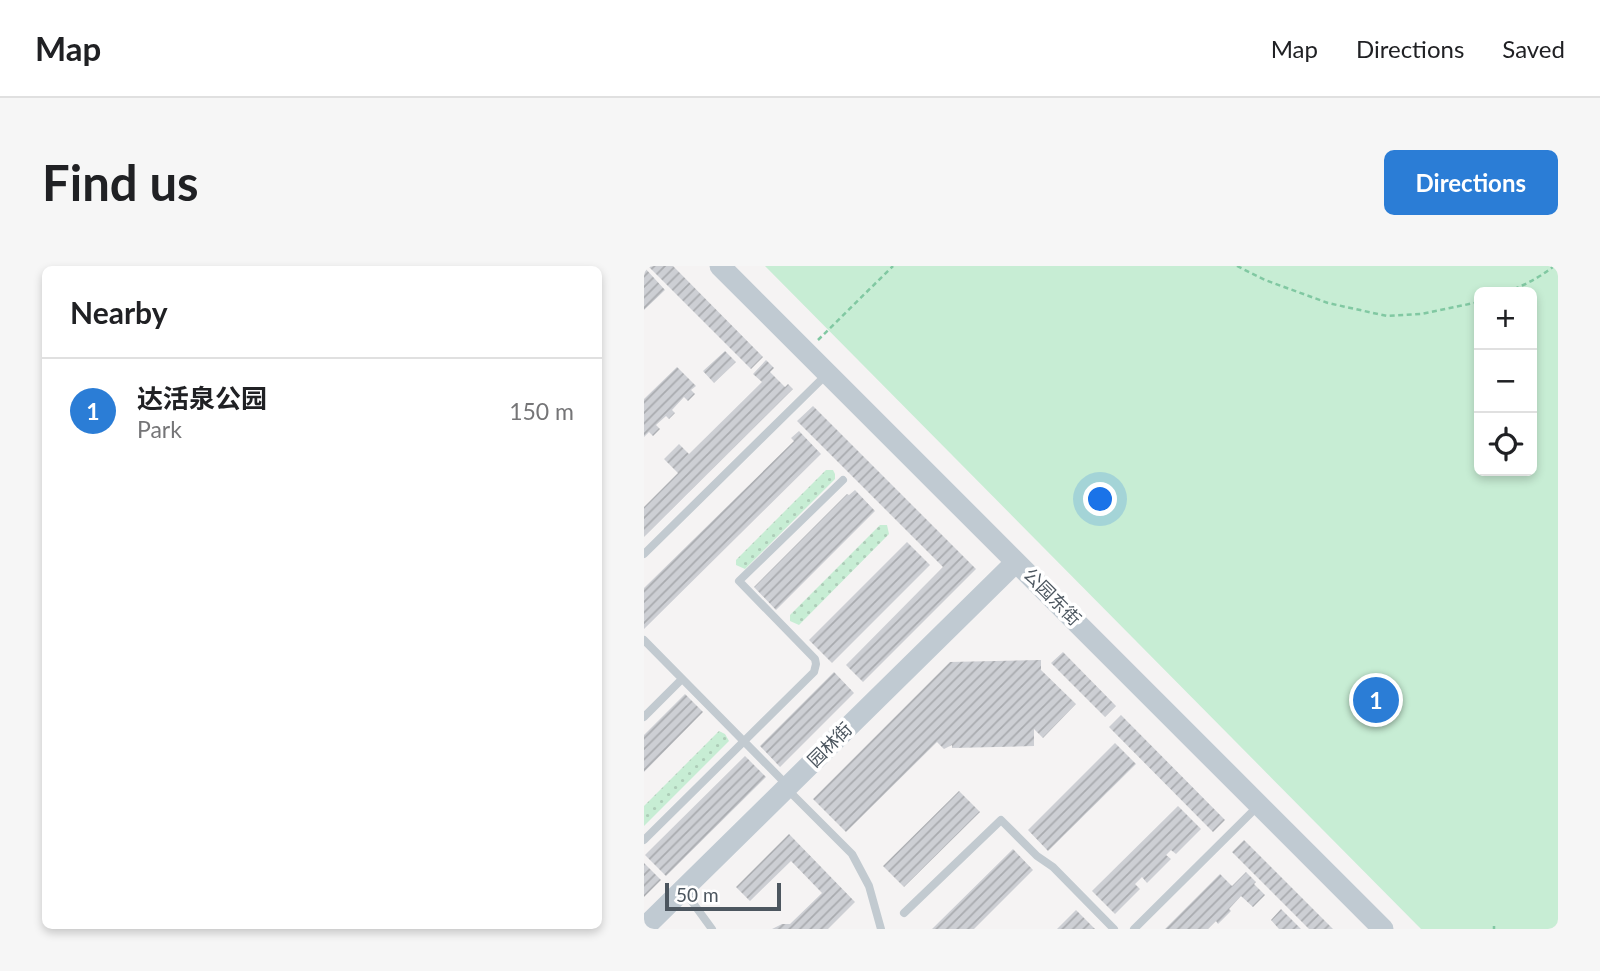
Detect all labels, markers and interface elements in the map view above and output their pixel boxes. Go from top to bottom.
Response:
text: Map [35,28,101,68]
text: Map [1271,34,1318,63]
text: Directions [1356,34,1464,63]
text: Saved [1502,34,1565,63]
button: Directions [1384,150,1558,215]
text: Find us [42,153,199,211]
map controls [1474,287,1537,476]
button: + [1474,287,1537,350]
text: Nearby [70,294,168,330]
button: − [1474,350,1537,413]
text: 达活泉公园 [137,382,267,414]
text: 1 [86,397,100,425]
text: 150 m [509,397,574,425]
button: locate [1474,413,1537,476]
text: Park [137,415,182,443]
your location [1083,482,1117,516]
street label: 公园东街 [1019,563,1086,630]
pin: 1 [1353,674,1399,726]
street label: 园林街 [802,717,856,771]
scale bar [665,880,780,912]
text: 50 m [676,883,719,906]

